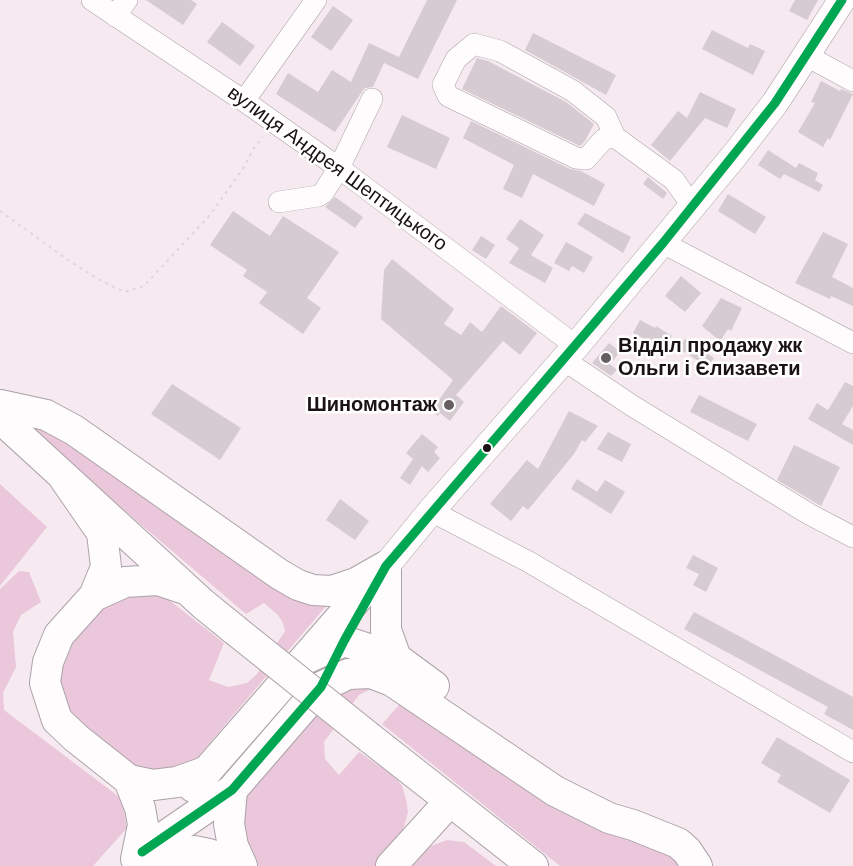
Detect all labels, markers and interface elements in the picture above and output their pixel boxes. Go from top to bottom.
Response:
street label: вулиця Андрея Шептицького [222,81,452,257]
place label: Відділ продажу жк Ольги і Єлизавети [618,334,802,381]
marker: Відділ продажу жк Ольги і Єлизавети [599,351,613,365]
place label: Шиномонтаж [307,393,437,417]
marker: Шиномонтаж [442,398,456,412]
unlabelled marker [481,442,493,454]

